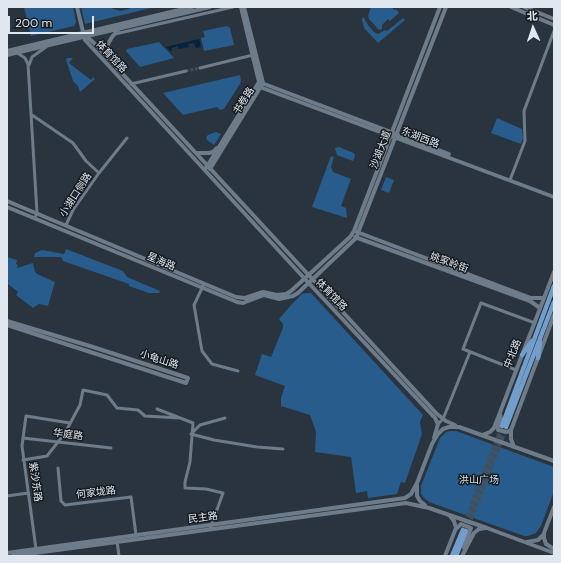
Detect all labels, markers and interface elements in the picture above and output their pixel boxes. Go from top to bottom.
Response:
scale bar [10,8,96,34]
north arrow [513,8,553,48]
text: 北 [527,9,538,23]
text: 200 m [15,15,52,31]
street label: 体育馆路 [93,38,129,76]
street label: 书卷路 [231,85,257,117]
street label: 东湖西路 [399,125,441,151]
street label: 沙湖大道 [368,129,394,171]
street label: 小湖口侧路 [57,171,95,219]
street label: 星海路 [145,251,177,273]
street label: 姚家岭街 [428,251,470,275]
street label: 体育馆路 [313,276,349,314]
street label: 中北路 [502,338,524,370]
street label: 小龟山路 [138,348,180,372]
street label: 华庭路 [52,427,84,443]
street label: 紫沙东路 [26,461,44,503]
park label: 洪山广场 [459,474,499,486]
street label: 何家垅路 [75,485,117,501]
street label: 民主路 [187,510,219,526]

